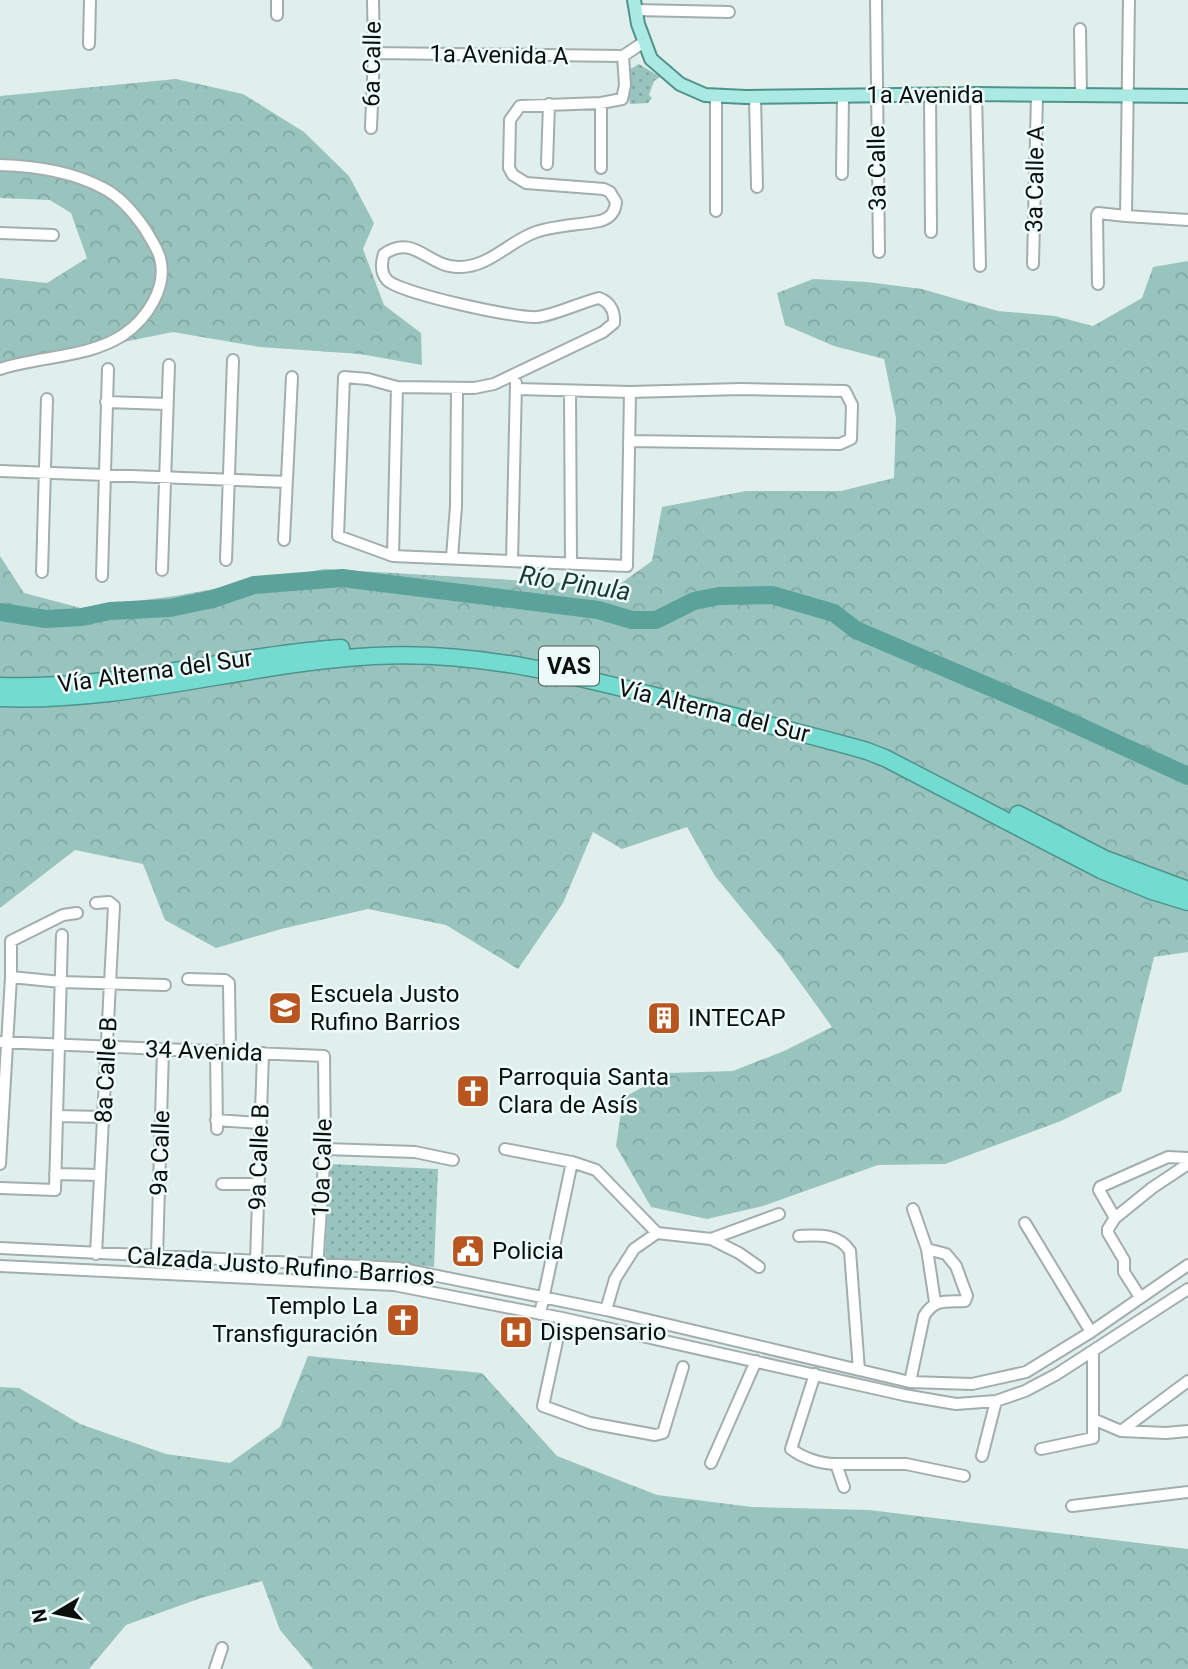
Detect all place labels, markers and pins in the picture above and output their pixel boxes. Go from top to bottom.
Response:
place label: Escuela Justo Rufino Barrios [310,980,460,1036]
school or university icon: Escuela Justo Rufino Barrios [266,989,304,1027]
building icon: INTECAP [645,999,683,1037]
place label: INTECAP [688,1004,786,1032]
place label: Parroquia Santa Clara de Asís [498,1063,669,1119]
church icon: Parroquia Santa Clara de Asís [454,1072,492,1110]
public building icon: Policia [449,1232,487,1270]
place label: Policia [492,1237,564,1265]
place label: Templo La Transfiguración [212,1292,378,1348]
church icon: Templo La Transfiguración [384,1301,422,1339]
hospital icon: Dispensario [497,1313,535,1351]
place label: Dispensario [540,1318,667,1346]

